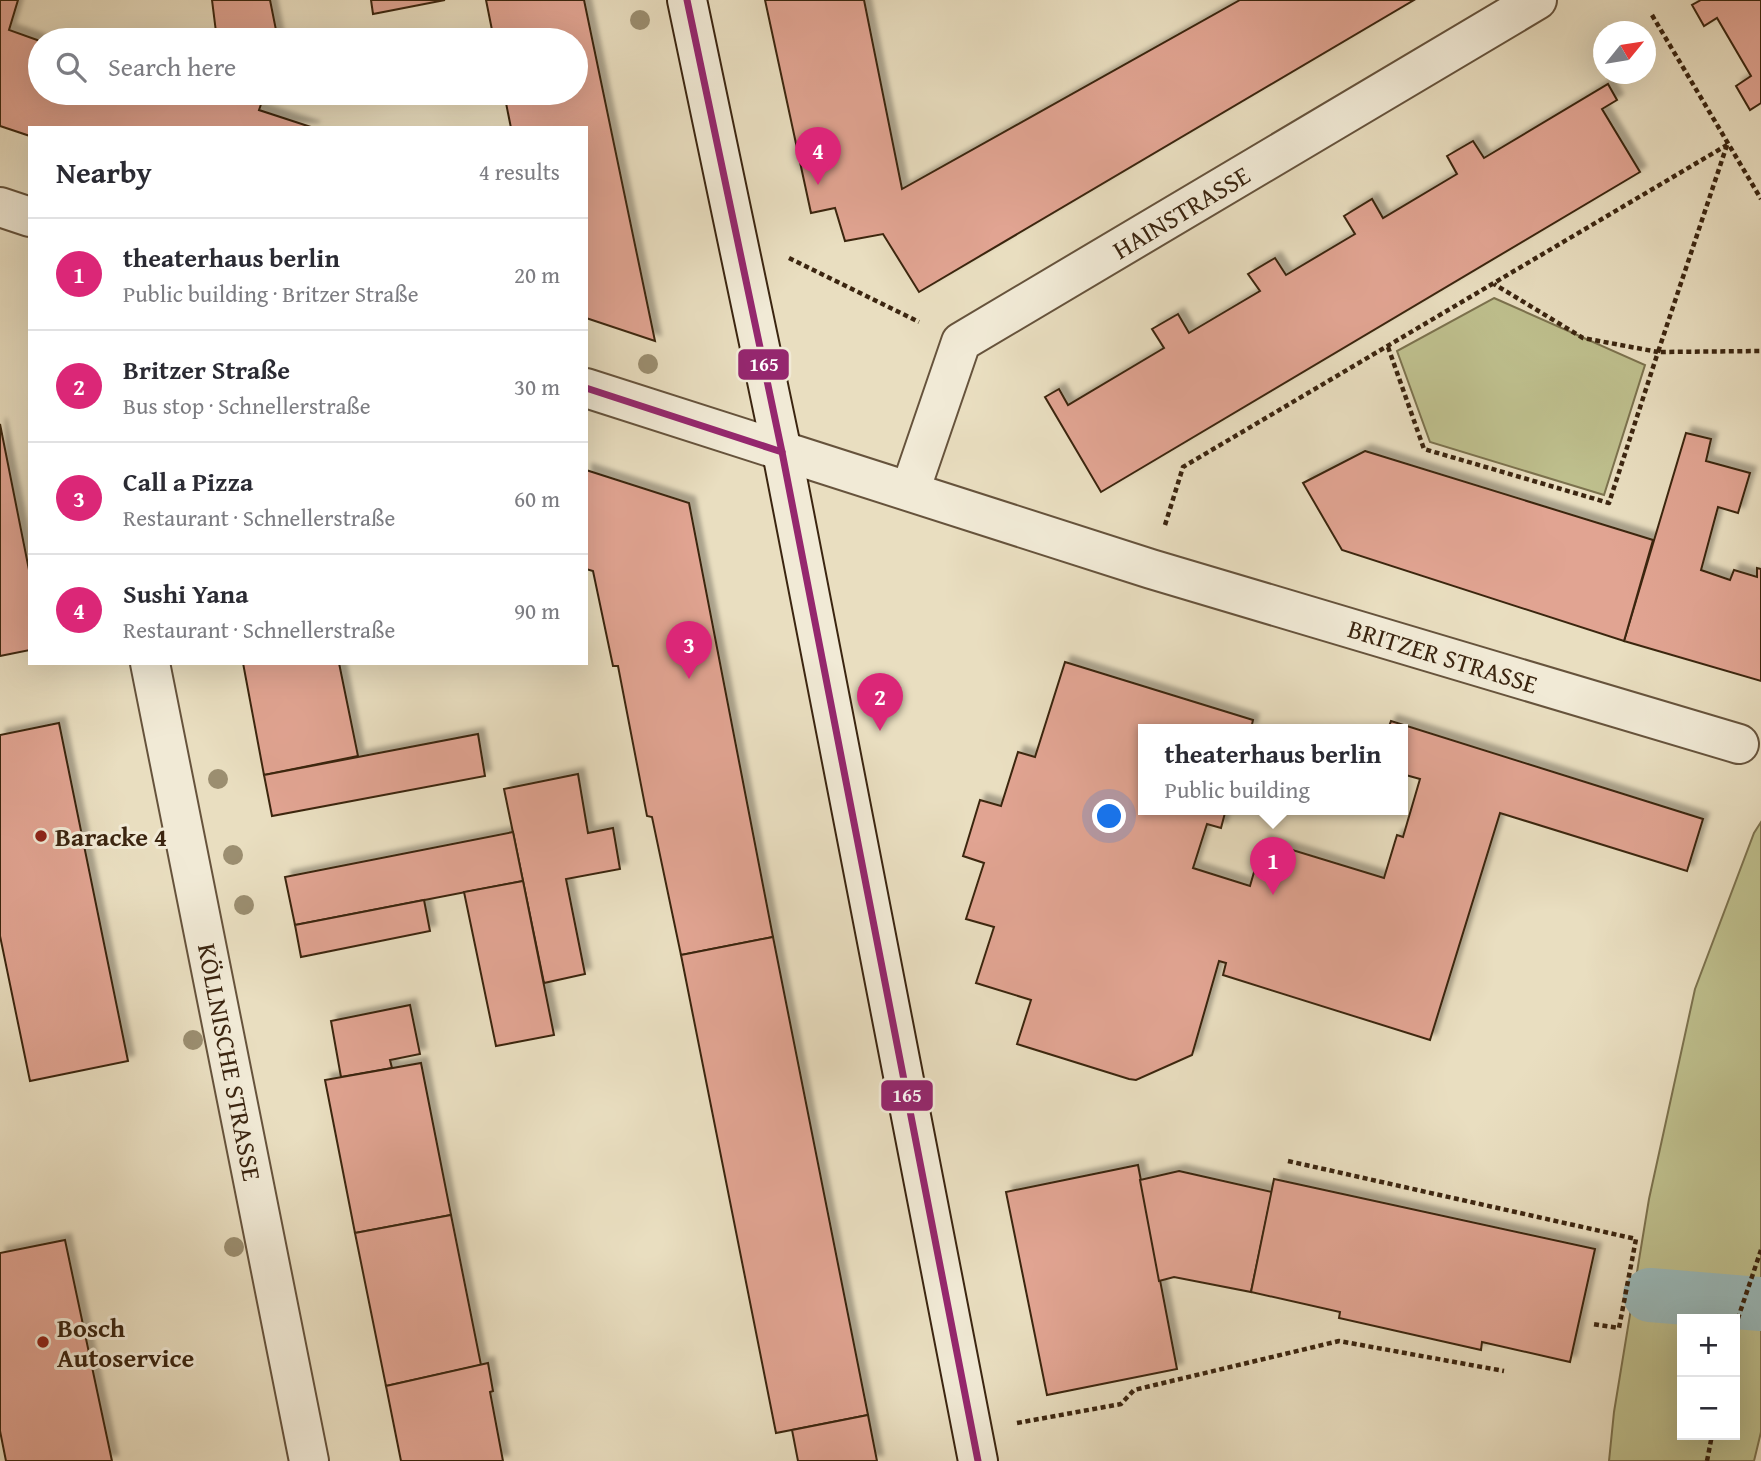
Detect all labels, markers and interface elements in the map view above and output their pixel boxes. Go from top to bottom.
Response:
north arrow [1593,21,1656,84]
search box [28,28,588,105]
text: Search here [108,47,236,86]
icon: search [52,48,90,86]
pin: 4 [795,127,841,185]
text: Nearby [56,150,152,194]
text: 4 results [479,155,560,188]
street label: HAINSTRASSE [1105,155,1257,269]
text: theaterhaus berlin [123,238,340,277]
text: 1 [73,258,85,291]
text: 20 m [514,258,560,291]
text: Public building · Britzer Straße [123,277,418,310]
line badge: 165 [737,348,790,381]
text: Britzer Straße [123,350,290,389]
text: 165 [749,350,779,378]
text: 2 [73,370,85,403]
text: 30 m [514,370,560,403]
text: Bus stop · Schnellerstraße [123,389,371,422]
text: Call a Pizza [123,462,253,501]
text: 3 [73,482,85,515]
text: 60 m [514,482,560,515]
text: Restaurant · Schnellerstraße [123,501,395,534]
text: Sushi Yana [123,574,248,613]
text: 4 [73,594,85,627]
text: 90 m [514,594,560,627]
street label: BRITZER STRASSE [1343,609,1543,703]
text: Restaurant · Schnellerstraße [123,613,395,646]
pin: 3 [666,621,712,679]
pin: 2 [857,673,903,731]
popup [1138,724,1408,815]
text: theaterhaus berlin [1165,734,1381,773]
text: Public building [1165,773,1310,806]
your location [1092,799,1126,833]
place label: Baracke 4 [55,817,167,856]
marker: Baracke 4 [33,828,49,844]
pin: 1 [1250,837,1296,895]
street label: KÖLLNISCHE STRASSE [188,940,272,1184]
line badge: 165 [880,1079,934,1112]
text: 165 [892,1081,922,1109]
place label: Bosch Autoservice [57,1308,194,1377]
map controls [1677,1314,1740,1440]
button: + [1677,1314,1740,1377]
marker: Bosch Autoservice [35,1334,51,1350]
button: − [1677,1377,1740,1440]

